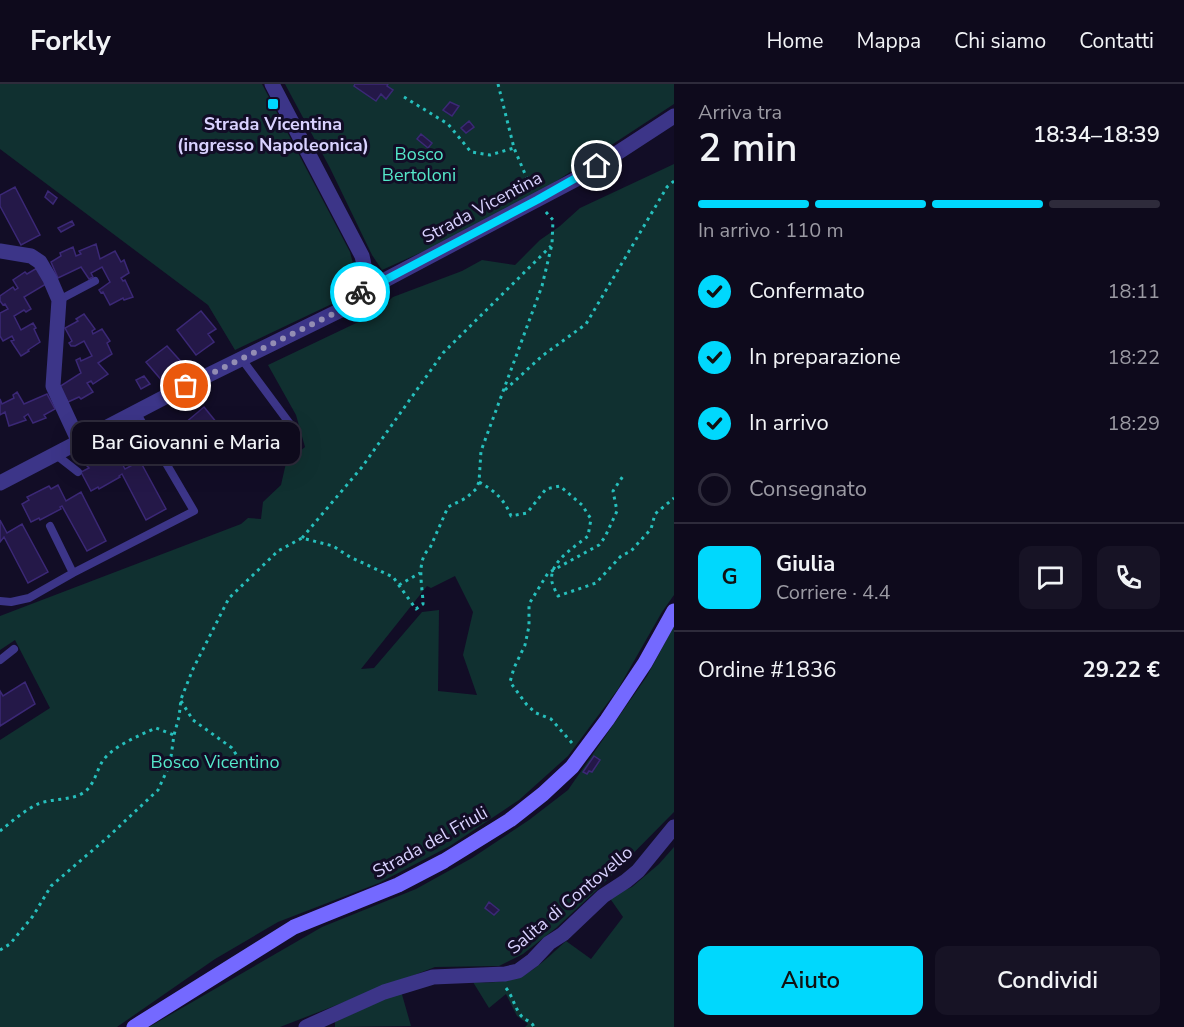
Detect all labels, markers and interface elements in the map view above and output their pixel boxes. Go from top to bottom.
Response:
text: Forkly [30,22,111,60]
text: Home [767,27,823,55]
text: Mappa [856,27,921,55]
text: Chi siamo [954,27,1046,55]
text: Contatti [1079,27,1154,55]
marker: Strada Vicentina (ingresso Napoleonica) [266,97,280,111]
text: Arriva tra [698,99,782,126]
place label: Strada Vicentina (ingresso Napoleonica) [177,112,369,157]
text: 18:34–18:39 [1033,120,1160,150]
text: 2 min [698,122,797,175]
pin [571,140,622,191]
park label: Bosco Bertoloni [382,142,456,187]
icon: home [580,149,613,182]
street label: Strada Vicentina [418,165,546,249]
text: In arrivo · 110 m [698,217,844,244]
courier [330,262,390,322]
icon: check [698,275,731,308]
icon: bike [344,276,377,309]
text: Confermato [749,276,865,306]
text: 18:11 [1107,278,1160,305]
icon: check [698,341,731,374]
text: In preparazione [749,342,901,372]
text: 18:22 [1107,344,1160,371]
pin [160,360,211,411]
icon: bag [169,369,202,402]
icon: check [698,407,731,440]
text: In arrivo [749,408,829,438]
text: 18:29 [1107,410,1160,437]
callout: Bar Giovanni e Maria [72,422,300,464]
text: Bar Giovanni e Maria [92,429,280,456]
text: Consegnato [749,474,867,504]
button: chat [1019,546,1082,609]
button: phone [1097,546,1160,609]
text: Giulia [776,549,835,579]
text: G [721,562,738,592]
text: Corriere · 4.4 [776,579,891,606]
text: Ordine #1836 [698,655,836,685]
text: 29.22 € [1083,655,1160,685]
park label: Bosco Vicentino [151,750,279,774]
street label: Strada del Friuli [368,801,492,883]
street label: Salita di Contovello [502,840,638,960]
button: Aiuto [698,946,923,1015]
button: Condividi [935,946,1160,1015]

